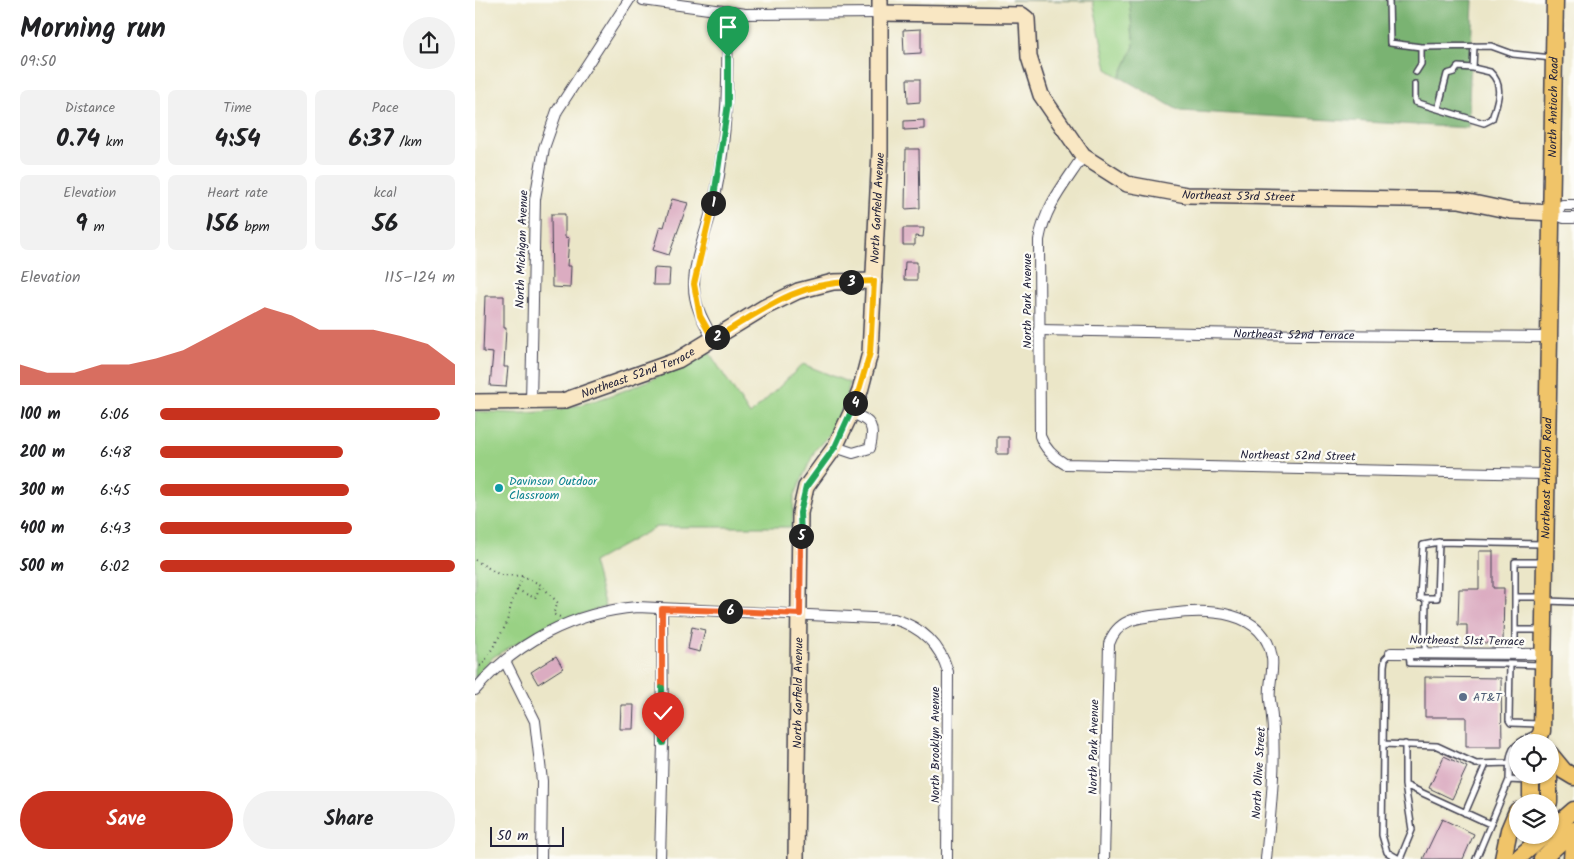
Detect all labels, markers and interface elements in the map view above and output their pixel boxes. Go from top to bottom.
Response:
pin [707,6,749,57]
text: Morning run [20,7,166,52]
icon: arrive [714,13,742,41]
button: share [403,17,455,69]
text: 09:50 [20,49,56,74]
street label: North Antioch Road [1543,56,1564,158]
text: Distance [65,97,115,119]
text: Time [223,97,252,119]
text: Pace [372,97,399,119]
text: 0.74 [56,119,100,159]
text: 4:54 [214,119,261,159]
text: 6:37 [348,119,394,159]
text: km [100,131,124,153]
text: /km [394,131,422,153]
street label: North Garfield Avenue [865,151,890,264]
text: Elevation [63,182,116,204]
text: Heart rate [207,182,268,204]
text: kcal [374,182,397,204]
street label: Northeast 53rd Street [1180,185,1295,206]
street label: North Michigan Avenue [510,189,534,308]
pin: 1 [701,190,725,216]
text: 1 [711,192,716,214]
text: 9 [75,204,88,244]
text: 156 [205,204,239,244]
text: 56 [372,204,398,244]
text: m [88,216,105,238]
text: bpm [239,216,270,238]
street label: North Park Avenue [1018,253,1037,349]
text: Elevation [20,265,81,290]
text: 115–124 m [384,265,455,290]
pin: 3 [839,270,863,294]
text: 3 [848,271,855,293]
pin: 2 [705,324,729,350]
street label: Northeast 52nd Terrace [1233,324,1355,345]
text: 2 [713,326,722,348]
street label: Northeast 52nd Terrace [578,342,699,403]
pin: 4 [843,390,867,416]
text: 4 [852,392,859,414]
text: 100 m [20,402,61,427]
text: 6:06 [100,402,130,427]
street label: Northeast Antioch Road [1536,416,1557,539]
text: 200 m [20,440,65,465]
text: 6:48 [100,440,131,465]
street label: Northeast 52nd Street [1240,445,1356,467]
place label: Davinson Outdoor Classroom [509,472,598,505]
text: 300 m [20,478,64,503]
text: 6:45 [100,478,130,503]
marker: Davinson Outdoor Classroom [493,482,505,494]
text: 400 m [20,516,64,541]
text: 6:43 [100,516,131,541]
pin: 5 [789,524,813,548]
text: 5 [798,525,805,547]
text: 500 m [20,554,64,579]
text: 6:02 [100,554,130,579]
pin: 6 [717,598,743,624]
text: 6 [727,600,734,622]
street label: Northeast 51st Terrace [1409,630,1525,652]
street label: North Garfield Avenue [788,637,808,749]
street label: North Brooklyn Avenue [926,686,945,803]
place label: AT&T [1473,688,1503,707]
marker: AT&T [1457,691,1469,703]
pin [642,692,684,743]
icon: check [649,699,677,727]
street label: North Park Avenue [1084,699,1104,795]
street label: North Olive Street [1247,726,1271,820]
map controls [1509,734,1559,844]
button: locate [1509,734,1559,784]
button: Save [20,791,233,849]
button: Share [243,791,455,849]
button: layers [1509,794,1559,844]
scale bar [490,824,564,847]
text: 50 m [497,825,528,847]

